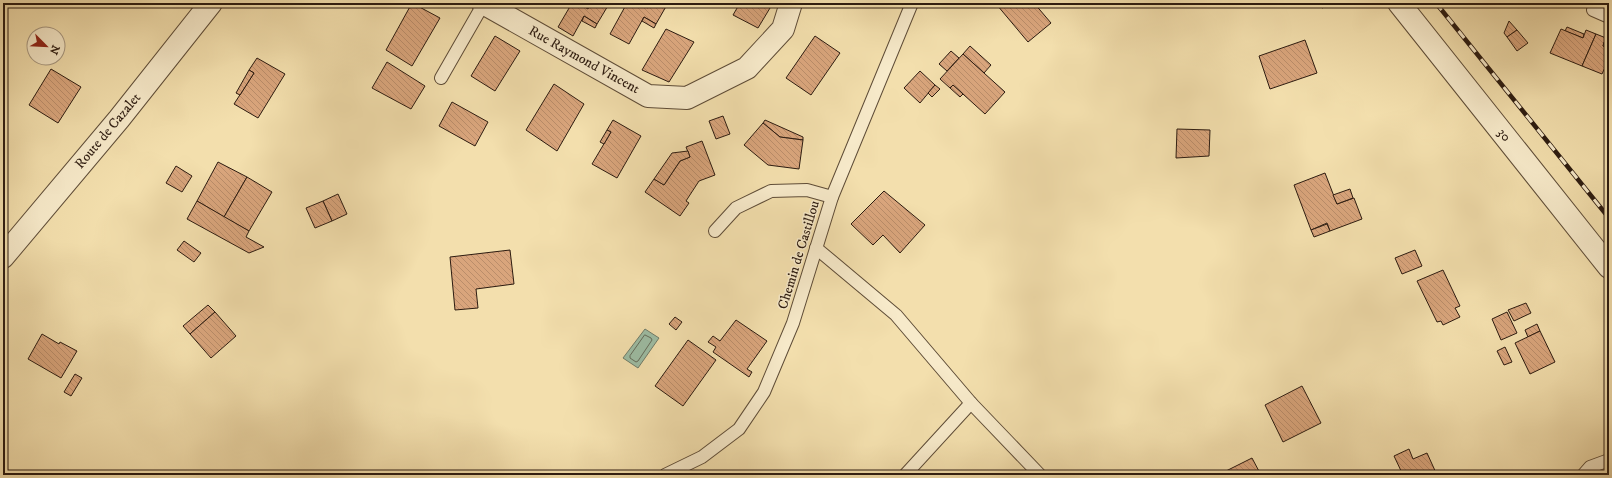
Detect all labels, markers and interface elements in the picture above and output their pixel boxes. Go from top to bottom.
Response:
street label: Rue Raymond Vincent [525,22,643,98]
north arrow [26,26,66,66]
text: N [46,43,62,57]
street label: Route de Cazalet [71,89,145,173]
street label: 30 [1493,124,1515,146]
street label: Chemin de Castillou [774,198,824,311]

